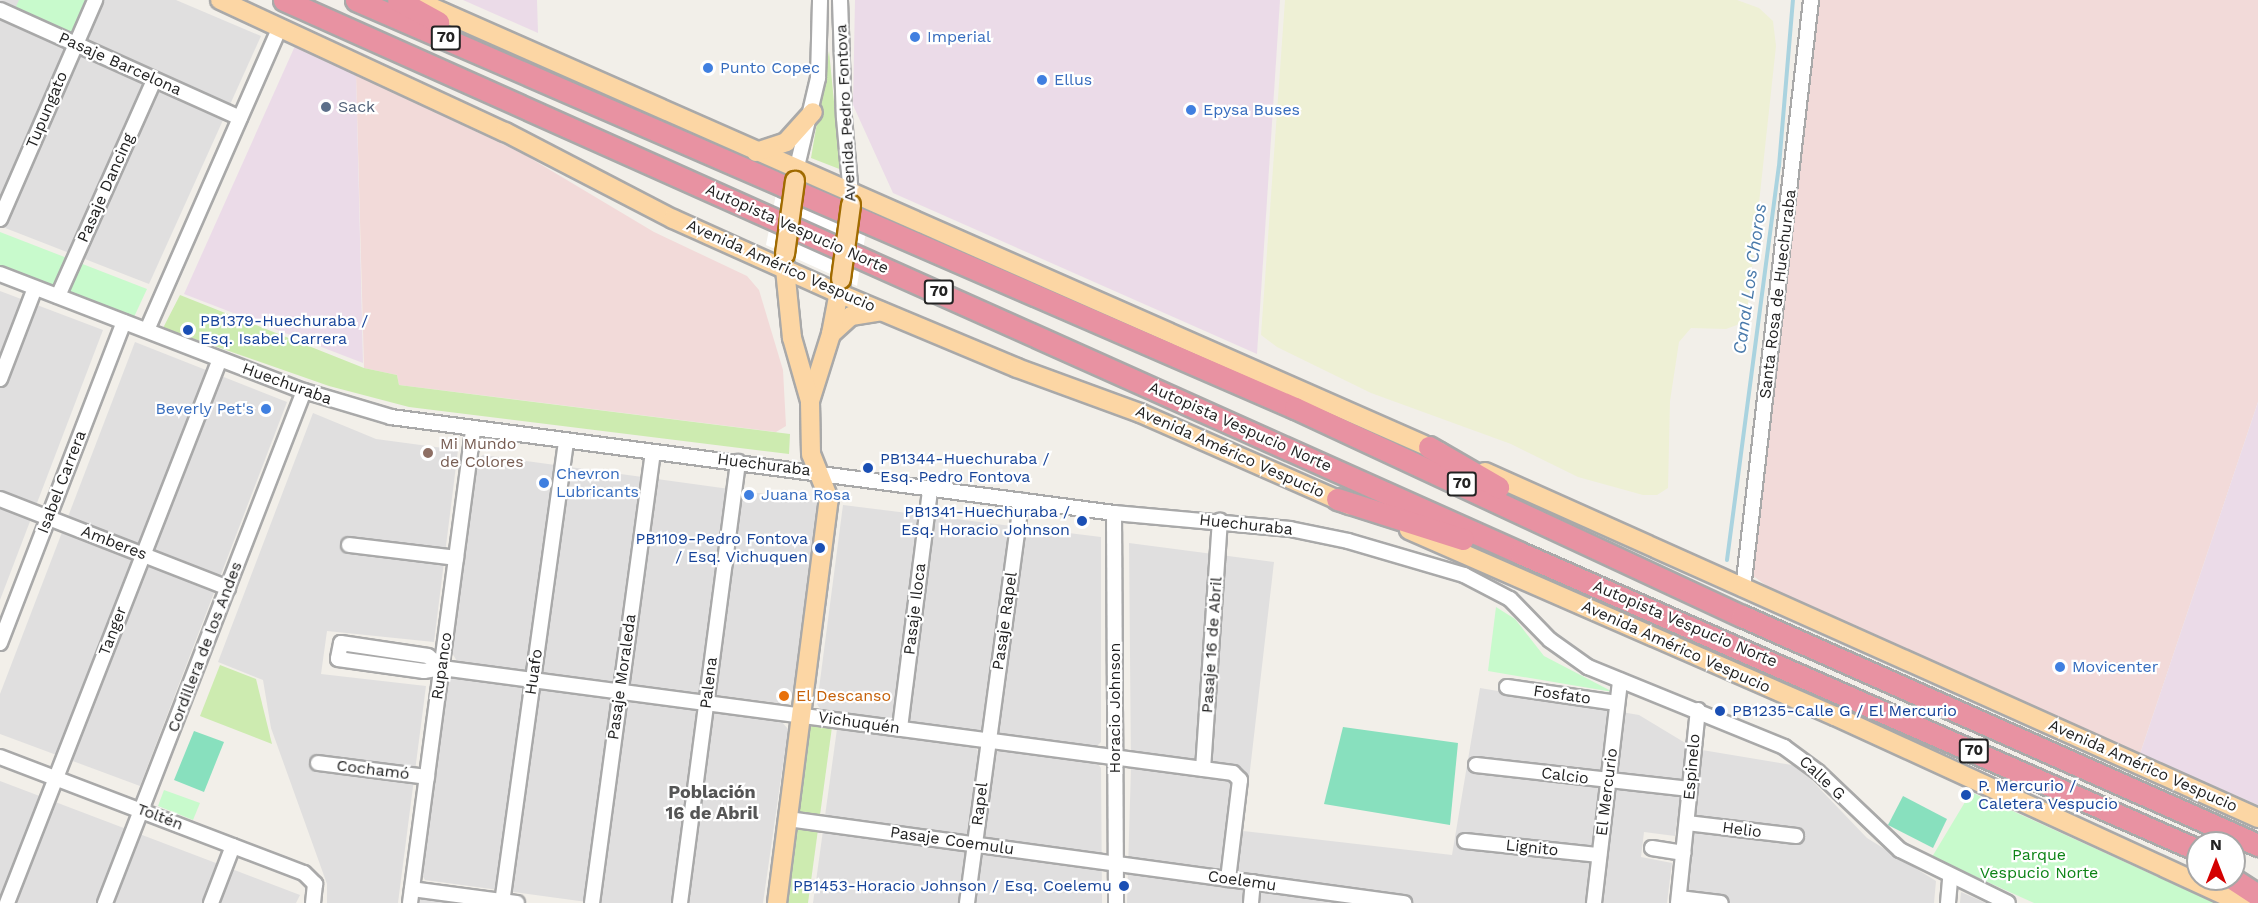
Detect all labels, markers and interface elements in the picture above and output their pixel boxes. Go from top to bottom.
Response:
street label: Avenida Pedro Fontova [832,23,860,203]
road number: 70 [430,26,462,50]
place label: Imperial [927,27,991,47]
street label: Pasaje Barcelona [55,28,185,100]
marker: Imperial [908,30,922,44]
place label: Punto Copec [720,58,820,78]
marker: Punto Copec [701,61,715,75]
street label: Tupungato [22,69,72,151]
place label: Ellus [1054,70,1092,90]
marker: Ellus [1035,73,1049,87]
place label: Sack [338,97,375,117]
marker: Sack [319,100,333,114]
place label: Epysa Buses [1203,100,1300,120]
marker: Epysa Buses [1184,103,1198,117]
street label: Pasaje Dancing [73,130,139,246]
street label: Autopista Vespucio Norte [702,180,892,278]
street label: Santa Rosa de Huechuraba [1756,188,1800,400]
water label: Canal Los Choros [1729,202,1771,356]
street label: Avenida Américo Vespucio [683,215,879,317]
road number: 70 [922,280,956,304]
place label: PB1379-Huechuraba / Esq. Isabel Carrera [200,311,368,349]
marker: PB1379-Huechuraba / Esq. Isabel Carrera [181,323,195,337]
street label: Huechuraba [240,359,334,409]
street label: Autopista Vespucio Norte [1145,378,1335,476]
place label: Beverly Pet's [155,399,254,419]
street label: Avenida Américo Vespucio [1132,401,1328,503]
marker: Beverly Pet's [259,402,273,416]
street label: Isabel Carrera [33,428,91,536]
place label: Mi Mundo de Colores [440,434,524,472]
marker: Mi Mundo de Colores [421,446,435,460]
place label: PB1344-Huechuraba / Esq. Pedro Fontova [880,449,1050,487]
street label: Huechuraba [716,450,812,480]
marker: PB1344-Huechuraba / Esq. Pedro Fontova [861,461,875,475]
place label: Chevron Lubricants [556,464,639,502]
road number: 70 [1446,472,1478,496]
marker: Chevron Lubricants [537,476,551,490]
place label: Juana Rosa [761,485,851,505]
marker: Juana Rosa [742,488,756,502]
place label: PB1341-Huechuraba / Esq. Horacio Johnson [900,502,1070,540]
street label: Huechuraba [1198,511,1294,539]
marker: PB1341-Huechuraba / Esq. Horacio Johnson [1075,514,1089,528]
street label: Amberes [78,522,150,564]
place label: PB1109-Pedro Fontova / Esq. Vichuquen [635,529,808,567]
marker: PB1109-Pedro Fontova / Esq. Vichuquen [813,541,827,555]
street label: Cordillera de los Andes [163,558,247,736]
street label: Pasaje Iloca [900,562,930,656]
street label: Pasaje Rapel [989,571,1021,671]
street label: Pasaje 16 de Abril [1198,576,1226,714]
street label: Autopista Vespucio Norte [1590,576,1780,672]
street label: Avenida Américo Vespucio [1578,596,1774,698]
street label: Tanger [95,604,131,658]
street label: Pasaje Moraleda [604,613,640,741]
street label: Rupanco [428,631,456,701]
street label: Horacio Johnson [1105,642,1125,774]
street label: Huafo [521,648,547,696]
street label: Palena [696,656,722,710]
place label: Movicenter [2072,657,2158,677]
marker: Movicenter [2053,660,2067,674]
street label: Fosfato [1532,681,1592,709]
place label: El Descanso [796,686,892,706]
marker: El Descanso [777,689,791,703]
place label: PB1235-Calle G / El Mercurio [1732,701,1957,721]
marker: PB1235-Calle G / El Mercurio [1713,704,1727,718]
street label: Vichuquén [817,708,901,738]
street label: Avenida Américo Vespucio [2045,715,2241,817]
street label: Espinelo [1680,733,1704,801]
road number: 70 [1958,739,1990,763]
street label: El Mercurio [1592,747,1622,837]
street label: Calle G [1795,752,1849,804]
street label: Cochamó [335,756,411,784]
street label: Calcio [1540,764,1590,788]
place label: P. Mercurio / Caletera Vespucio [1978,776,2119,814]
street label: Rapel [968,781,992,827]
district label: Población 16 de Abril [665,782,759,824]
marker: P. Mercurio / Caletera Vespucio [1959,788,1973,802]
street label: Toltén [134,799,186,835]
street label: Helio [1721,818,1763,842]
street label: Pasaje Coemulu [889,823,1015,859]
north arrow [2186,831,2246,891]
text: N [2210,835,2222,854]
street label: Lignito [1505,836,1559,860]
park label: Parque Vespucio Norte [1980,845,2098,883]
street label: Coelemu [1206,867,1278,895]
place label: PB1453-Horacio Johnson / Esq. Coelemu [793,876,1112,896]
marker: PB1453-Horacio Johnson / Esq. Coelemu [1117,879,1131,893]

